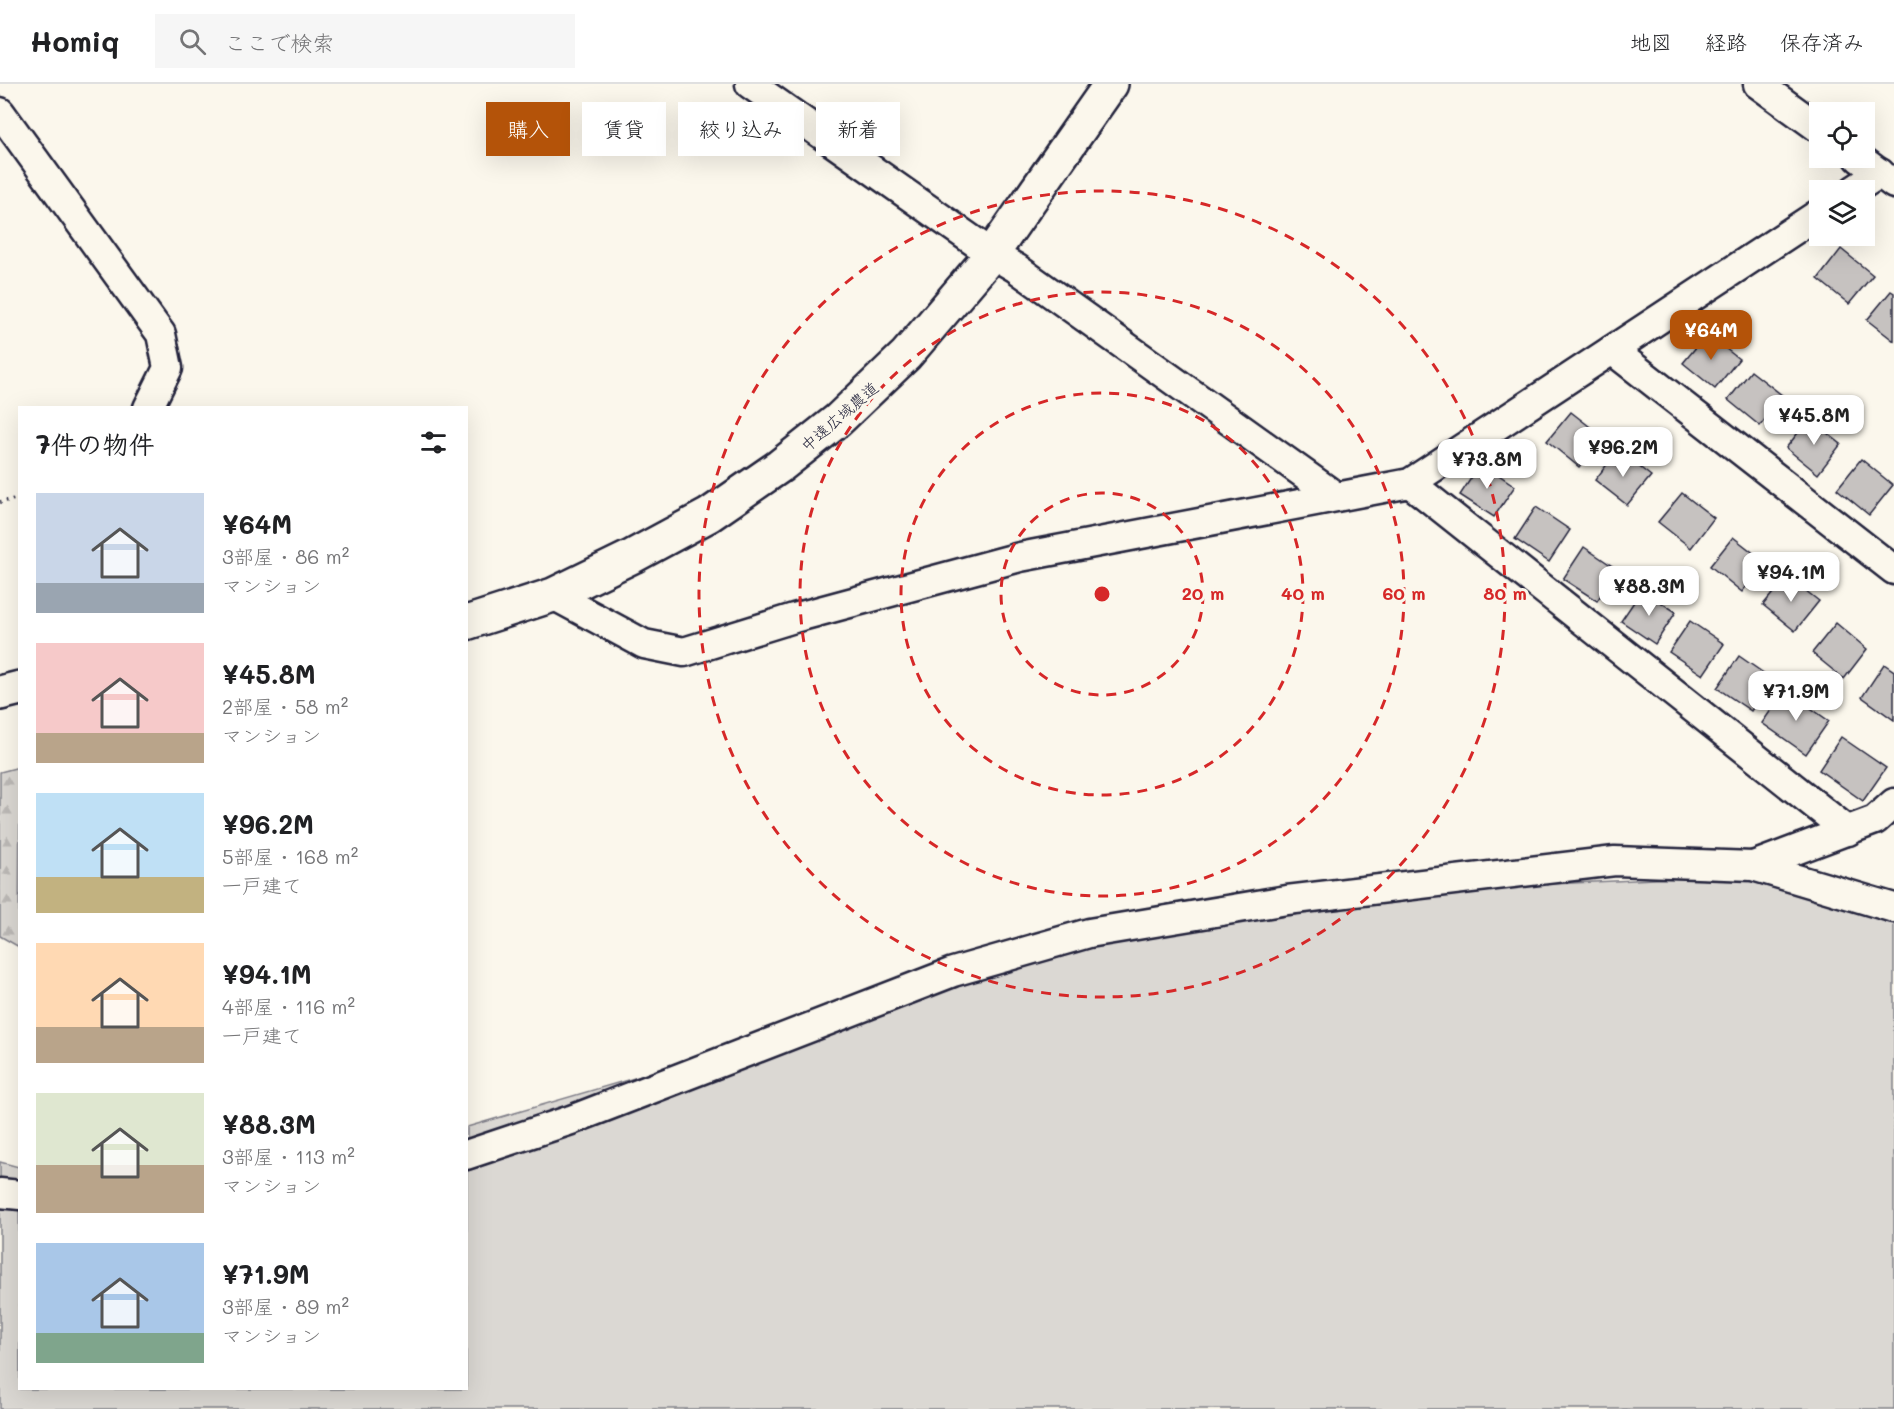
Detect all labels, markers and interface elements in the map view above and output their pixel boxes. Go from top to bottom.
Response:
search box [155,14,575,68]
text: Homiq [30,23,119,59]
icon: search [176,25,209,58]
text: ここで検索 [224,28,334,57]
text: 地図 [1630,28,1672,55]
text: 経路 [1705,28,1747,55]
text: 保存済み [1780,28,1864,55]
chip: 購入 [486,102,570,156]
chip: 賃貸 [582,102,666,156]
chip: 絞り込み [678,102,804,156]
chip: 新着 [816,102,900,156]
map controls [1809,102,1875,246]
button: locate [1809,102,1875,168]
button: layers [1809,180,1875,246]
pin: ¥64M [1675,310,1747,361]
text: ¥64M [1684,316,1738,342]
street label: 中遠広域農道 [796,377,882,455]
pin: ¥45.8M [1765,395,1863,446]
text: ¥45.8M [1778,401,1850,427]
icon: filters [417,426,450,459]
text: 7件の物件 [36,427,154,461]
pin: ¥96.2M [1574,427,1672,478]
text: ¥96.2M [1588,433,1658,459]
pin: ¥73.8M [1438,439,1536,490]
text: ¥73.8M [1452,445,1522,471]
text: ¥64M [222,507,292,541]
icon: home [84,517,156,589]
text: 3部屋 · 86 m² [222,543,349,569]
pin: ¥94.1M [1742,552,1840,603]
text: ¥94.1M [1757,558,1826,584]
pin: ¥88.3M [1600,566,1698,617]
text: マンション [222,572,321,598]
text: ¥88.3M [1613,572,1685,598]
text: 20 m [1182,581,1224,605]
text: 40 m [1281,581,1325,605]
text: 60 m [1382,581,1426,605]
text: 80 m [1483,581,1527,605]
centre of rings [1092,584,1112,604]
text: ¥45.8M [222,657,316,691]
icon: home [84,667,156,739]
pin: ¥71.9M [1747,671,1845,722]
text: ¥71.9M [1762,677,1830,703]
text: 2部屋 · 58 m² [222,693,348,719]
text: マンション [222,722,321,748]
text: ¥96.2M [222,807,314,841]
icon: home [84,817,156,889]
text: 5部屋 · 168 m² [222,843,358,869]
text: 一戸建て [222,872,302,898]
text: ¥94.1M [222,957,312,991]
icon: home [84,967,156,1039]
text: 4部屋 · 116 m² [222,993,355,1019]
text: 一戸建て [222,1022,302,1048]
text: ¥88.3M [222,1107,316,1141]
icon: home [84,1117,156,1189]
text: 3部屋 · 113 m² [222,1143,355,1169]
text: マンション [222,1172,321,1198]
text: ¥71.9M [222,1257,310,1291]
icon: home [84,1267,156,1339]
text: 3部屋 · 89 m² [222,1293,349,1319]
text: マンション [222,1322,321,1348]

